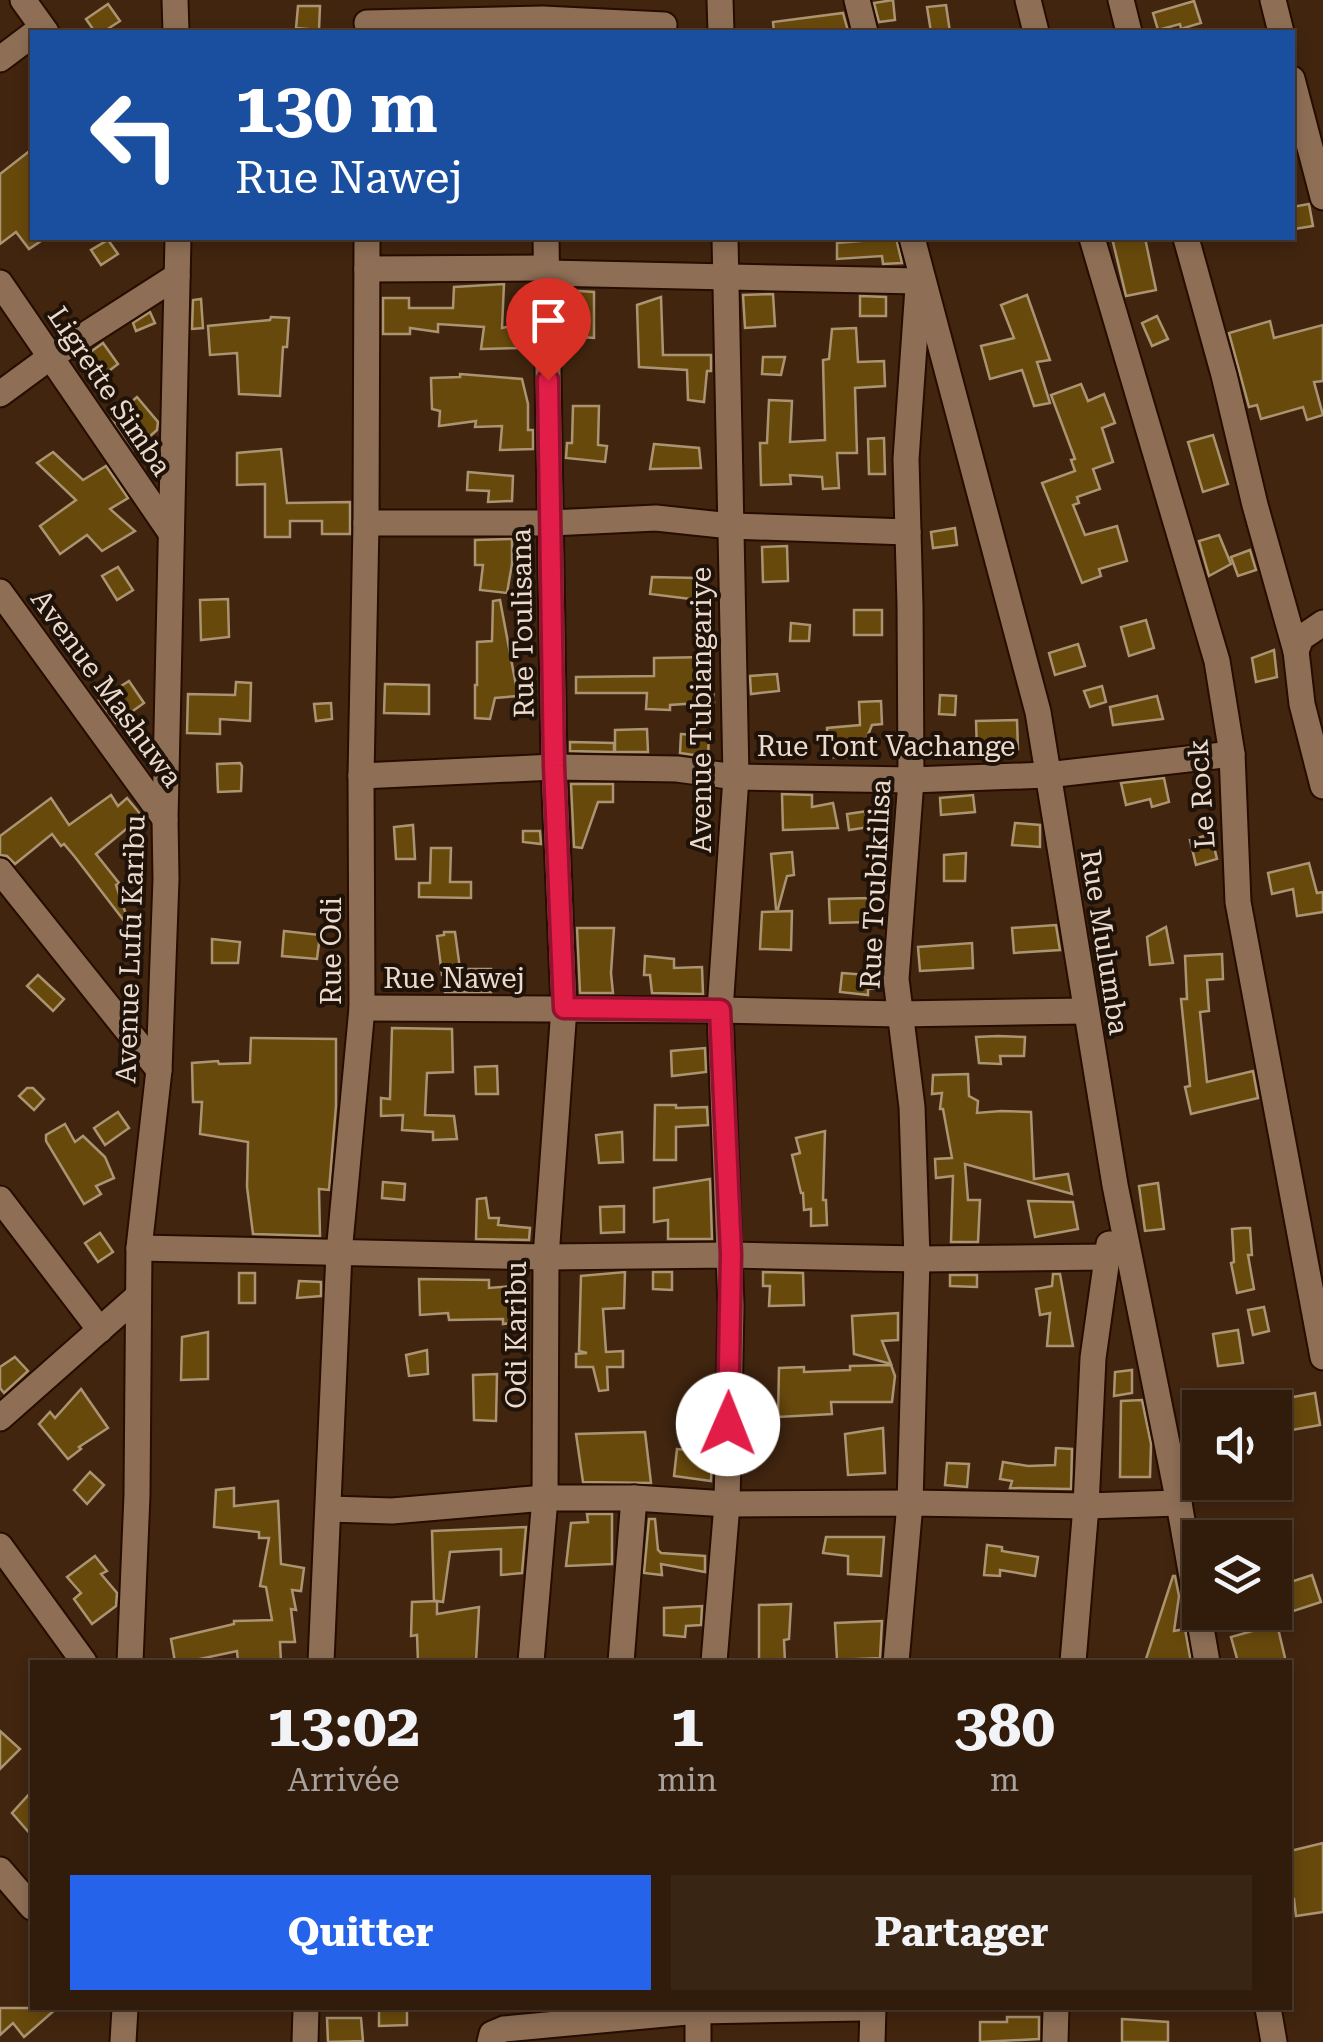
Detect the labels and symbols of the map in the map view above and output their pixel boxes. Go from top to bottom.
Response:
pin [506,278,591,381]
street label: Ligrette Simba [41,301,178,482]
street label: Rue Toulisana [504,528,541,718]
street label: Avenue Tubiangariye [685,567,718,853]
street label: Avenue Mashuwa [24,583,189,793]
street label: Rue Tont Vachange [757,730,1015,763]
street label: Le Rock [1181,738,1222,850]
street label: Rue Toubikilisa [854,778,897,990]
street label: Avenue Lufu Karibu [109,814,152,1084]
street label: Rue Mulumba [1074,847,1135,1037]
street label: Rue Odi [315,897,348,1005]
street label: Rue Nawej [383,962,525,995]
street label: Odi Karibu [500,1261,533,1409]
position arrow [676,1372,780,1476]

